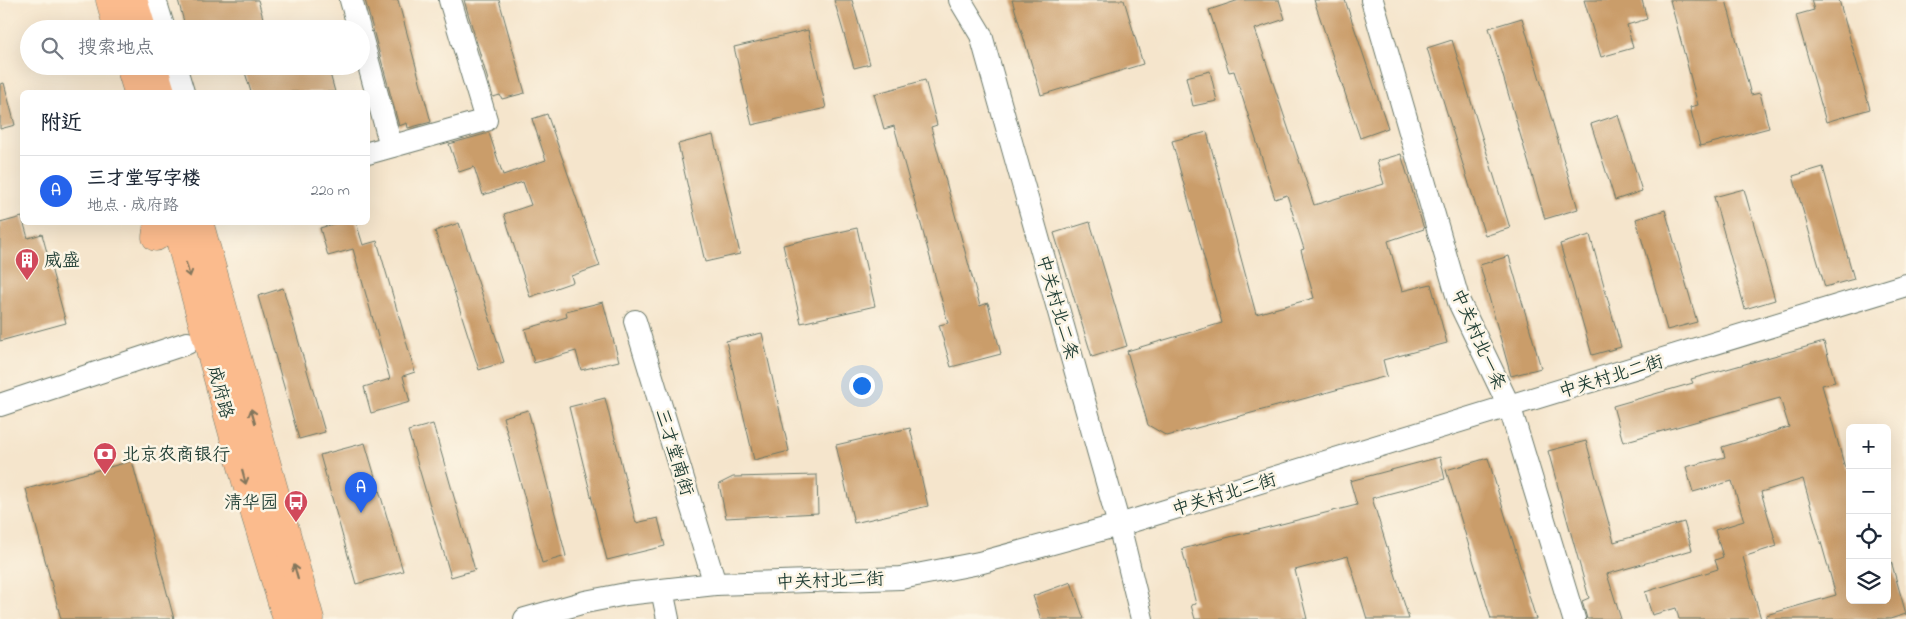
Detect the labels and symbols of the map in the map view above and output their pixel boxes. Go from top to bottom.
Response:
building icon: 威盛 [14,247,40,281]
place label: 威盛 [44,249,80,275]
street label: 中关村北二条 [1029,252,1083,363]
one-way arrow [183,261,193,277]
street label: 中关村北一条 [1443,285,1511,394]
street label: 中关村北二街 [1556,350,1667,406]
street label: 成府路 [200,363,239,422]
your location [849,373,875,399]
street label: 三才堂南街 [647,406,699,499]
one-way arrow [248,408,258,424]
bank icon: 北京农商银行 [92,441,118,475]
place label: 北京农商银行 [122,443,230,469]
one-way arrow [240,468,250,484]
street label: 中关村北二街 [1169,468,1280,524]
pin: A [345,472,377,513]
bus stop icon: 清华园 [283,489,309,523]
place label: 清华园 [224,491,278,517]
one-way arrow [291,565,301,581]
street label: 中关村北二街 [776,567,884,597]

